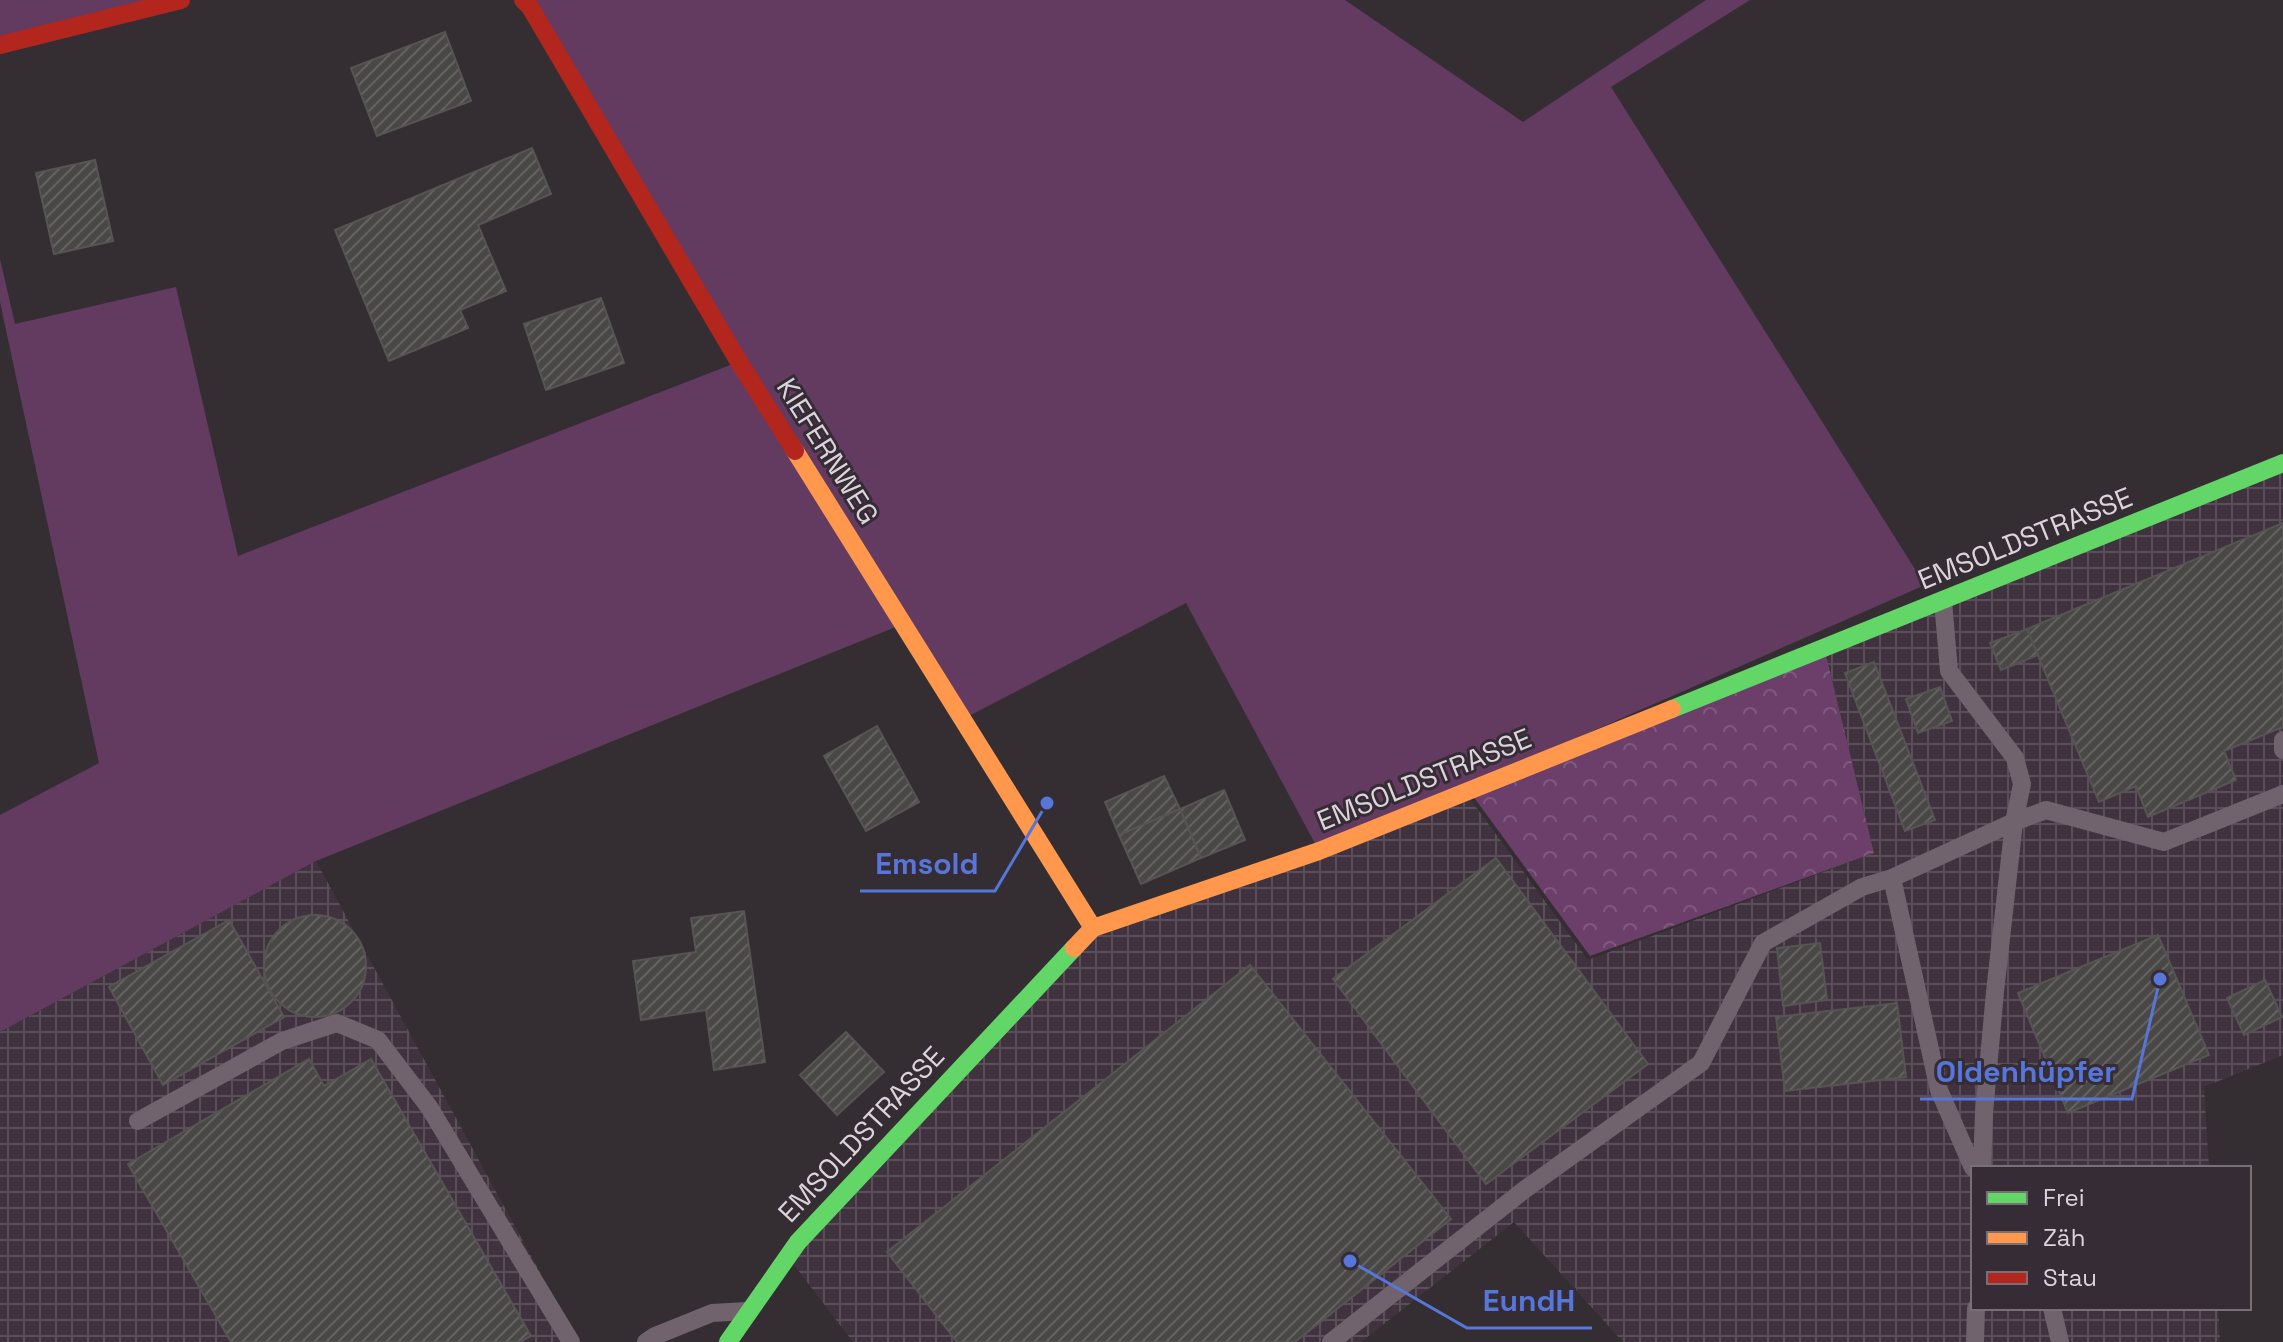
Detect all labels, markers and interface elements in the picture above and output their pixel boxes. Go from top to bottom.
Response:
street label: KIEFERNWEG [769,371,887,531]
street label: EMSOLDSTRASSE [1913,479,2137,597]
street label: EMSOLDSTRASSE [1312,720,1536,838]
callout: Emsold [860,837,995,891]
text: Emsold [875,844,979,883]
street label: EMSOLDSTRASSE [770,1038,952,1230]
callout: Oldenhüpfer [1920,1045,2132,1099]
text: Oldenhüpfer [1936,1052,2116,1091]
legend [1971,1166,2251,1310]
text: Frei [2043,1182,2085,1213]
text: Zäh [2043,1222,2085,1253]
text: Stau [2043,1262,2097,1293]
callout: EundH [1467,1274,1592,1328]
text: EundH [1483,1281,1575,1320]

